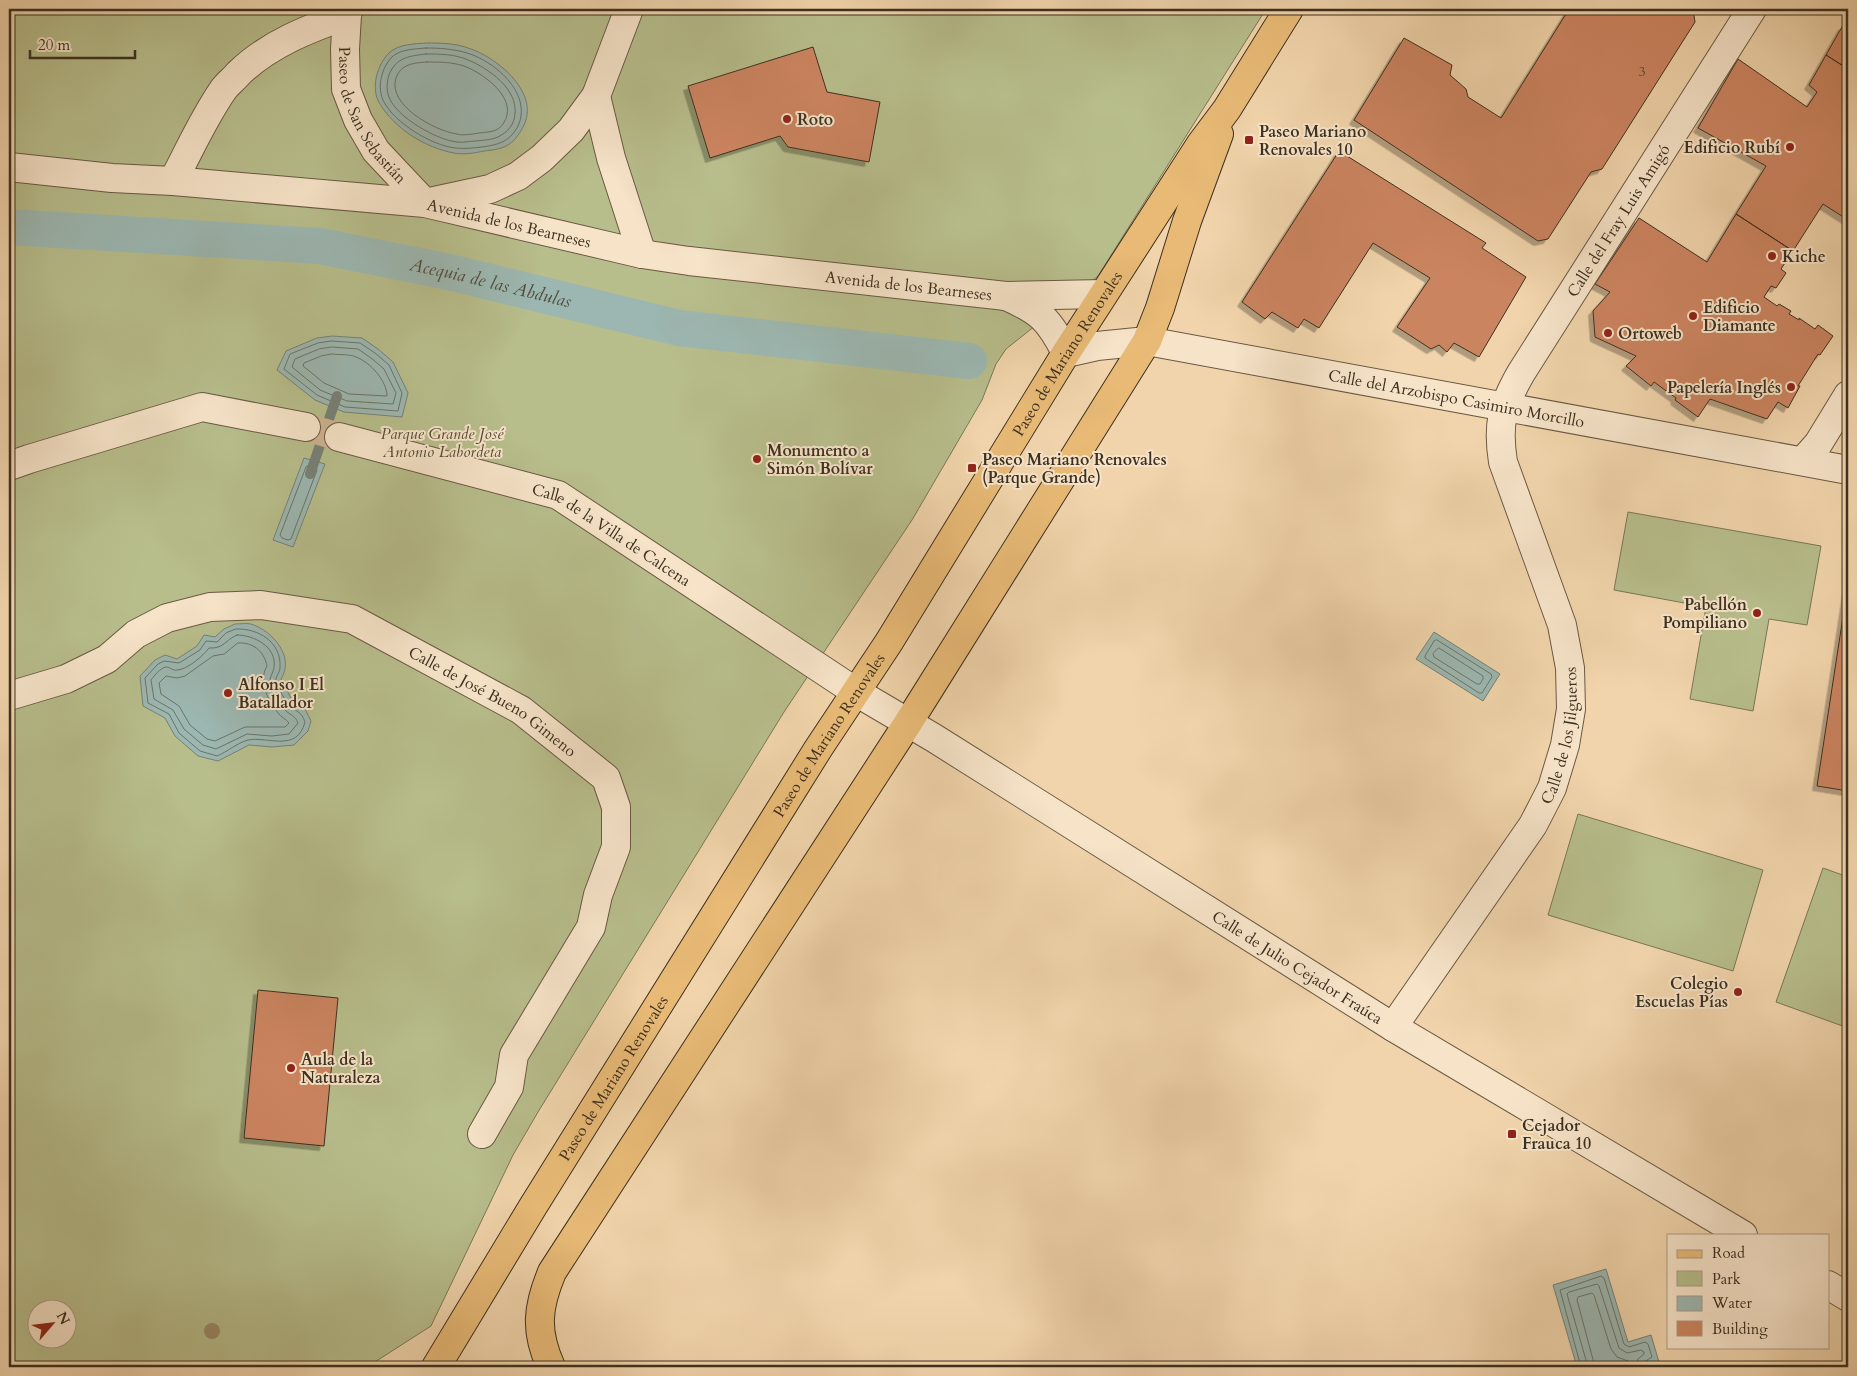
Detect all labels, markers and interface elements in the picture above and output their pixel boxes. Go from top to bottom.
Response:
scale bar [30,28,135,60]
text: 20 m [38,35,70,55]
street label: Paseo de San Sebastián [333,46,411,189]
house number: 3 [1638,62,1646,81]
place label: Roto [797,109,833,131]
marker: Roto [781,113,793,125]
place label: Paseo Mariano Renovales 10 [1259,121,1366,161]
marker: Paseo Mariano Renovales 10 [1243,134,1255,146]
place label: Edificio Rubí [1684,137,1780,159]
street label: Calle del Fray Luis Amigó [1562,140,1676,302]
marker: Edificio Rubí [1784,141,1796,153]
street label: Avenida de los Bearneses [425,194,593,254]
place label: Kiche [1782,246,1826,268]
marker: Kiche [1766,250,1778,262]
water label: Acequia de las Abdulas [406,252,574,314]
street label: Avenida de los Bearneses [824,266,993,306]
street label: Paseo de Mariano Renovales [1008,267,1128,441]
place label: Edificio Diamante [1703,297,1776,337]
marker: Edificio Diamante [1687,310,1699,322]
place label: Ortoweb [1618,323,1682,345]
marker: Ortoweb [1602,327,1614,339]
street label: Calle del Arzobispo Casimiro Morcillo [1326,365,1586,433]
place label: Papelería Inglés [1667,377,1781,399]
marker: Papelería Inglés [1785,381,1797,393]
park label: Parque Grande José Antonio Labordeta [381,423,504,463]
place label: Monumento a Simón Bolívar [767,440,873,480]
place label: Paseo Mariano Renovales (Parque Grande) [982,449,1167,489]
marker: Monumento a Simón Bolívar [751,453,763,465]
marker: Paseo Mariano Renovales (Parque Grande) [966,462,978,474]
street label: Calle de la Villa de Calcena [529,479,695,592]
place label: Pabellón Pompiliano [1662,594,1748,634]
marker: Pabellón Pompiliano [1751,607,1763,619]
street label: Calle de José Bueno Gimeno [404,641,581,762]
street label: Paseo de Mariano Renovales [768,649,891,822]
street label: Calle de los Jilgueros [1536,666,1583,808]
place label: Alfonso I El Batallador [238,674,324,714]
marker: Alfonso I El Batallador [222,687,234,699]
street label: Calle de Julio Cejador Fraúca [1208,906,1387,1030]
place label: Colegio Escuelas Pías [1635,973,1728,1013]
marker: Colegio Escuelas Pías [1732,986,1744,998]
street label: Paseo de Mariano Renovales [554,991,674,1165]
place label: Aula de la Naturaleza [301,1049,381,1089]
marker: Aula de la Naturaleza [285,1062,297,1074]
place label: Cejador Frauca 10 [1522,1115,1591,1155]
marker: Cejador Frauca 10 [1506,1128,1518,1140]
legend [1667,1234,1830,1348]
text: Road [1712,1243,1745,1263]
text: Park [1712,1269,1741,1289]
text: Water [1711,1293,1753,1313]
north arrow [28,1298,78,1348]
text: N [52,1308,74,1328]
text: Building [1712,1319,1768,1339]

